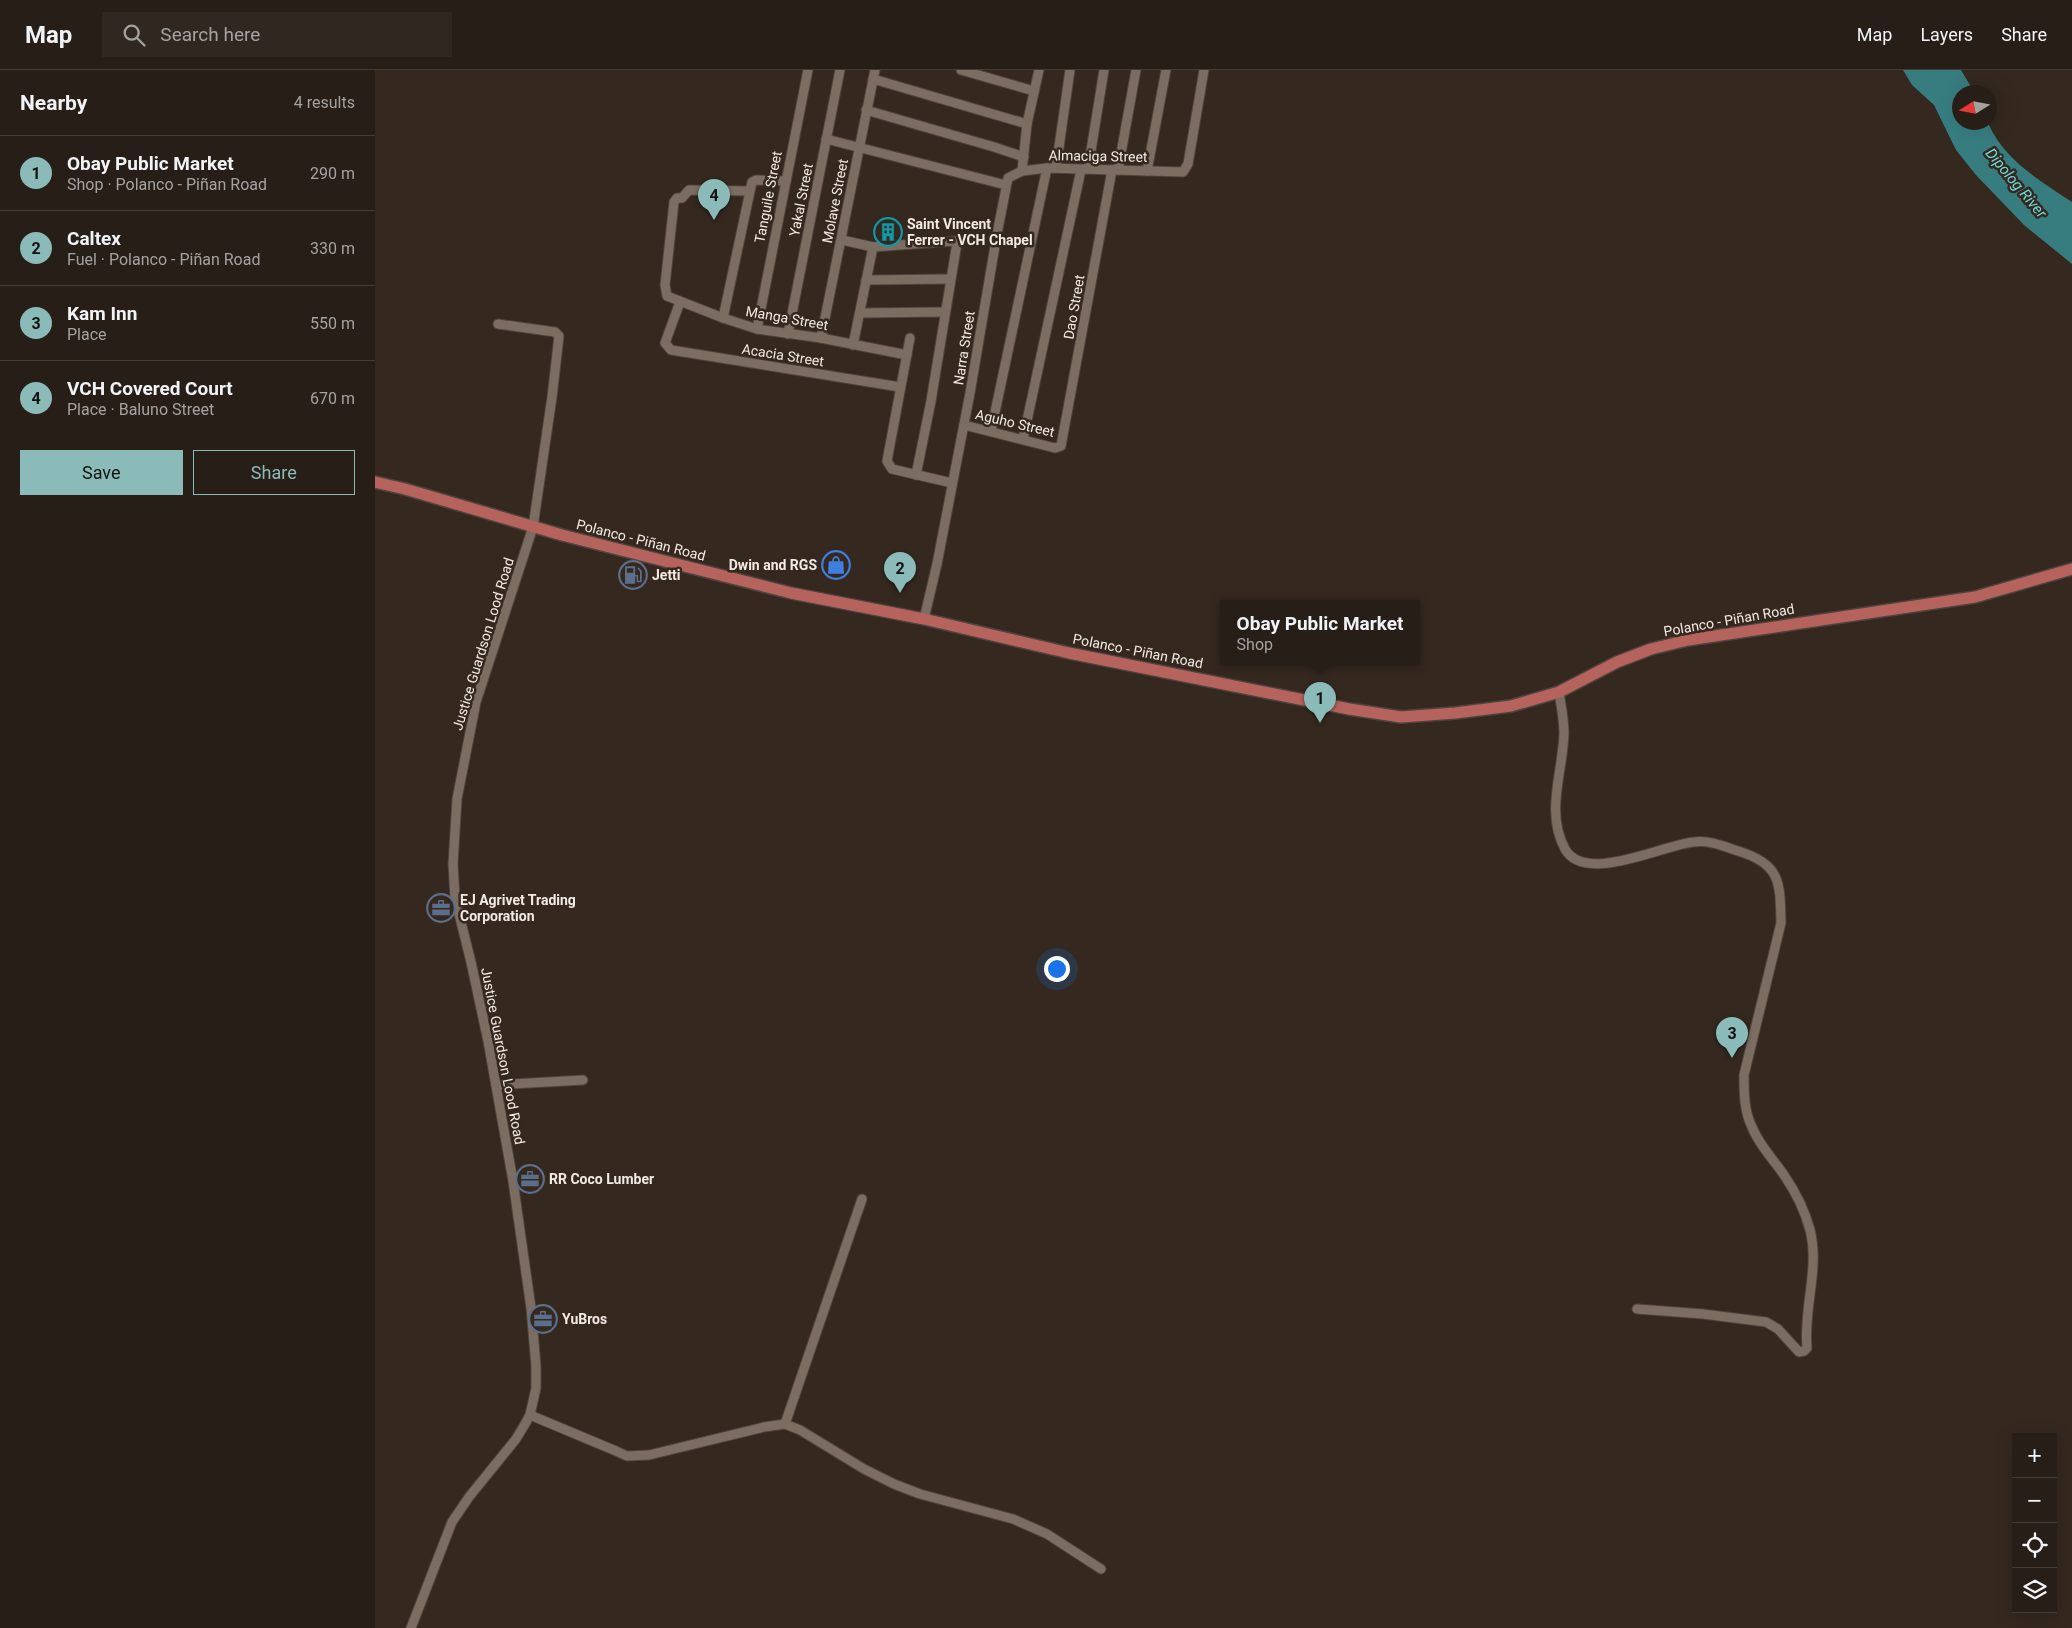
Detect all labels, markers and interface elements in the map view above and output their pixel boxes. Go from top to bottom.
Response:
search box [102,12,452,57]
text: Map [25,21,72,49]
icon: search [120,21,148,49]
text: Search here [160,23,260,46]
text: Map [1857,24,1892,45]
text: Layers [1920,24,1973,45]
text: Share [2001,24,2047,45]
north arrow [1952,85,1997,130]
text: Nearby [20,91,87,115]
text: 4 results [294,93,355,112]
water label: Dipolog River [1982,145,2051,222]
street label: Almaciga Street [1048,147,1148,165]
street label: Tanguile Street [751,149,785,244]
text: Obay Public Market [67,152,234,175]
street label: Molave Street [819,157,851,245]
street label: Yakal Street [786,162,816,238]
text: 1 [31,164,41,183]
text: 290 m [310,164,355,183]
text: Shop · Polanco - Piñan Road [67,175,267,194]
pin: 4 [698,179,730,220]
place label: Saint Vincent Ferrer - VCH Chapel [907,216,1033,248]
building icon: Saint Vincent Ferrer - VCH Chapel [873,217,903,247]
text: Caltex [67,227,121,250]
text: 2 [31,239,41,258]
text: 330 m [310,239,355,258]
text: Fuel · Polanco - Piñan Road [67,250,260,269]
street label: Dao Street [1060,273,1088,340]
text: Kam Inn [67,302,137,325]
street label: Manga Street [745,303,830,333]
street label: Narra Street [950,309,978,386]
text: 3 [31,314,41,333]
text: 550 m [310,314,355,333]
text: Place [67,325,107,344]
street label: Acacia Street [741,341,826,369]
text: VCH Covered Court [67,377,233,400]
text: 4 [31,389,41,408]
text: 670 m [310,389,355,408]
text: Place · Baluno Street [67,400,214,419]
street label: Aguho Street [974,406,1057,440]
button: Save [20,450,183,495]
button: Share [193,450,355,495]
street label: Polanco - Piñan Road [575,516,707,564]
shop icon: Dwin and RGS [821,550,851,580]
pin: 2 [884,552,916,593]
street label: Justice Guardson Lood Road [449,556,517,732]
place label: Dwin and RGS [729,557,817,573]
fuel station icon: Jetti [618,560,648,590]
place label: Jetti [652,567,681,583]
popup [1220,600,1420,665]
street label: Polanco - Piñan Road [1662,601,1796,639]
text: Obay Public Market [1237,612,1403,635]
street label: Polanco - Piñan Road [1071,631,1205,671]
text: Shop [1237,635,1273,654]
pin: 1 [1304,682,1336,723]
place label: EJ Agrivet Trading Corporation [460,892,576,924]
office icon: EJ Agrivet Trading Corporation [426,893,456,923]
your location [1044,956,1070,982]
street label: Justice Guardson Lood Road [478,966,528,1146]
pin: 3 [1716,1017,1748,1058]
office icon: RR Coco Lumber [515,1164,545,1194]
place label: RR Coco Lumber [549,1171,654,1187]
office icon: YuBros [528,1304,558,1334]
place label: YuBros [562,1311,607,1327]
map controls [2012,1433,2057,1613]
button: + [2012,1433,2057,1478]
button: − [2012,1478,2057,1523]
button: locate [2012,1523,2057,1568]
button: layers [2012,1568,2057,1613]

